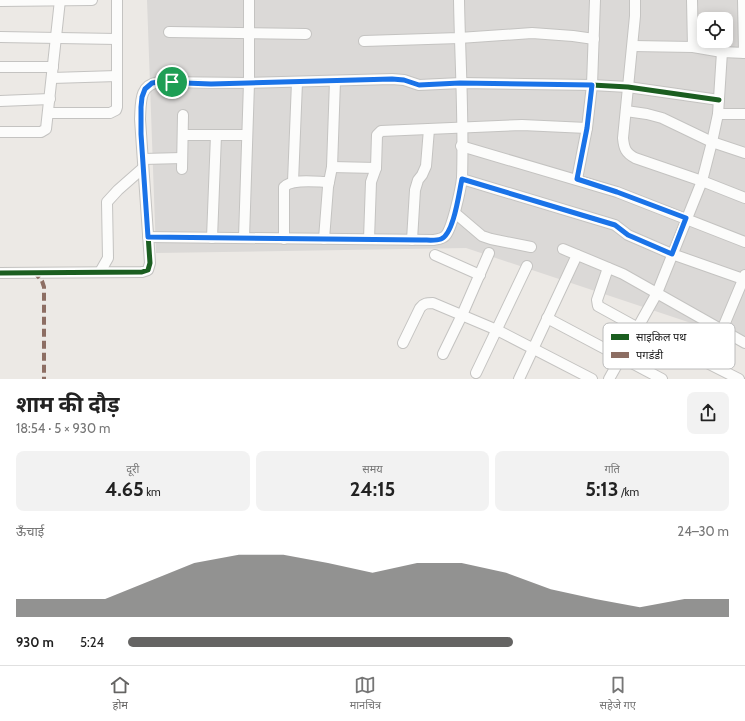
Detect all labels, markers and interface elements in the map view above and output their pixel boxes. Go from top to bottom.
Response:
map controls [697,12,733,48]
button: locate [697,12,733,48]
pin [155,65,189,99]
icon: arrive [161,71,183,93]
legend [603,323,735,369]
text: साइकिल पथ [636,330,687,344]
text: पगडंडी [636,348,663,362]
text: शाम की दौड़ [16,391,120,418]
button: share [687,392,729,434]
text: 18:54 · 5 × 930 m [16,420,110,436]
text: दूरी [126,462,139,476]
text: समय [362,462,383,476]
text: गति [605,462,620,476]
text: 4.65 [105,477,144,501]
text: 24:15 [350,477,395,501]
text: 5:13 [585,477,619,501]
text: km [144,485,161,499]
text: /km [619,485,639,499]
text: ऊँचाई [16,523,44,539]
text: 24–30 m [677,523,729,539]
text: 930 m [16,634,54,650]
text: 5:24 [80,634,104,650]
tab: होम [109,674,131,713]
tab: मानचित्र [350,674,381,713]
tab: सहेजे गए [600,674,636,713]

